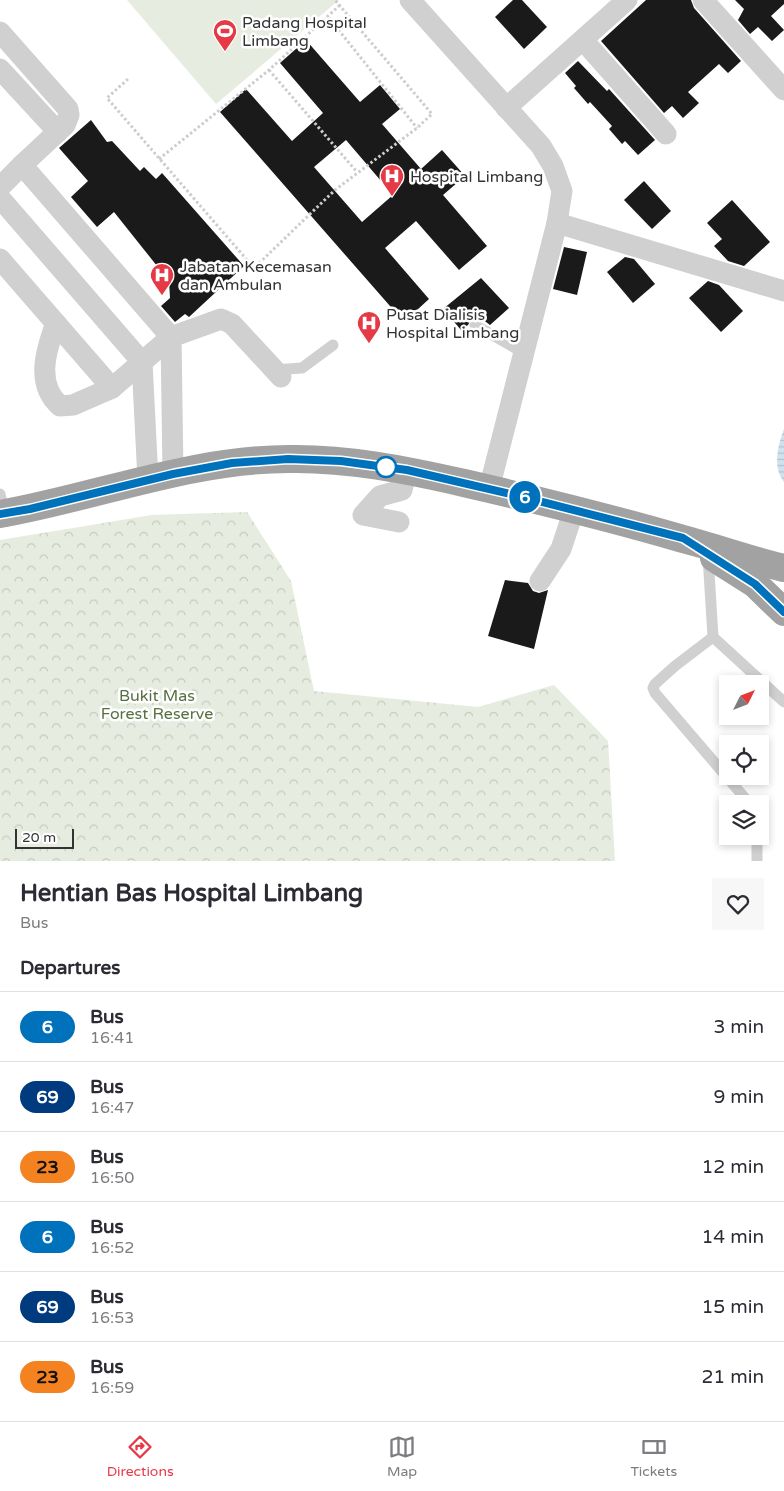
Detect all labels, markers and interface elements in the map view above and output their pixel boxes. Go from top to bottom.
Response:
place label: Padang Hospital Limbang [242,13,367,51]
sports icon: Padang Hospital Limbang [212,18,238,52]
hospital icon: Hospital Limbang [379,163,405,197]
place label: Hospital Limbang [410,167,543,187]
place label: Jabatan Kecemasan dan Ambulan [180,257,332,295]
hospital icon: Jabatan Kecemasan dan Ambulan [149,262,175,296]
place label: Pusat Dialisis Hospital Limbang [386,305,519,343]
hospital icon: Pusat Dialisis Hospital Limbang [356,310,382,344]
unlabelled marker [375,456,397,478]
line badge: 6 [509,481,541,513]
text: 6 [519,486,531,508]
north arrow [719,675,769,725]
map controls [719,675,769,845]
park label: Bukit Mas Forest Reserve [101,686,213,724]
button: locate [719,735,769,785]
button: layers [719,795,769,845]
scale bar [15,826,74,849]
text: 20 m [22,829,56,846]
button: heart [712,878,764,930]
text: Hentian Bas Hospital Limbang [20,879,363,908]
text: Bus [20,913,48,933]
text: Departures [20,957,120,979]
text: Bus [90,1006,124,1028]
text: 6 [42,1016,53,1038]
text: 3 min [713,1016,764,1038]
text: 16:41 [90,1028,134,1048]
text: Bus [90,1076,124,1098]
text: 69 [36,1086,59,1108]
text: 9 min [713,1086,764,1108]
text: 16:47 [90,1098,134,1118]
text: Bus [90,1146,124,1168]
text: 23 [36,1156,59,1178]
text: 12 min [701,1156,764,1178]
text: 16:50 [90,1168,134,1188]
text: Bus [90,1216,124,1238]
text: 6 [42,1226,53,1248]
text: 14 min [701,1226,764,1248]
text: 16:52 [90,1238,134,1258]
text: Bus [90,1286,124,1308]
text: 69 [36,1296,59,1318]
text: 15 min [701,1296,764,1318]
text: 16:53 [90,1308,134,1328]
text: Bus [90,1356,124,1378]
text: 23 [36,1366,59,1388]
text: 21 min [701,1366,764,1388]
text: 16:59 [90,1378,134,1398]
tab: Directions [107,1433,174,1480]
tab: Map [387,1433,417,1480]
tab: Tickets [630,1433,677,1480]

